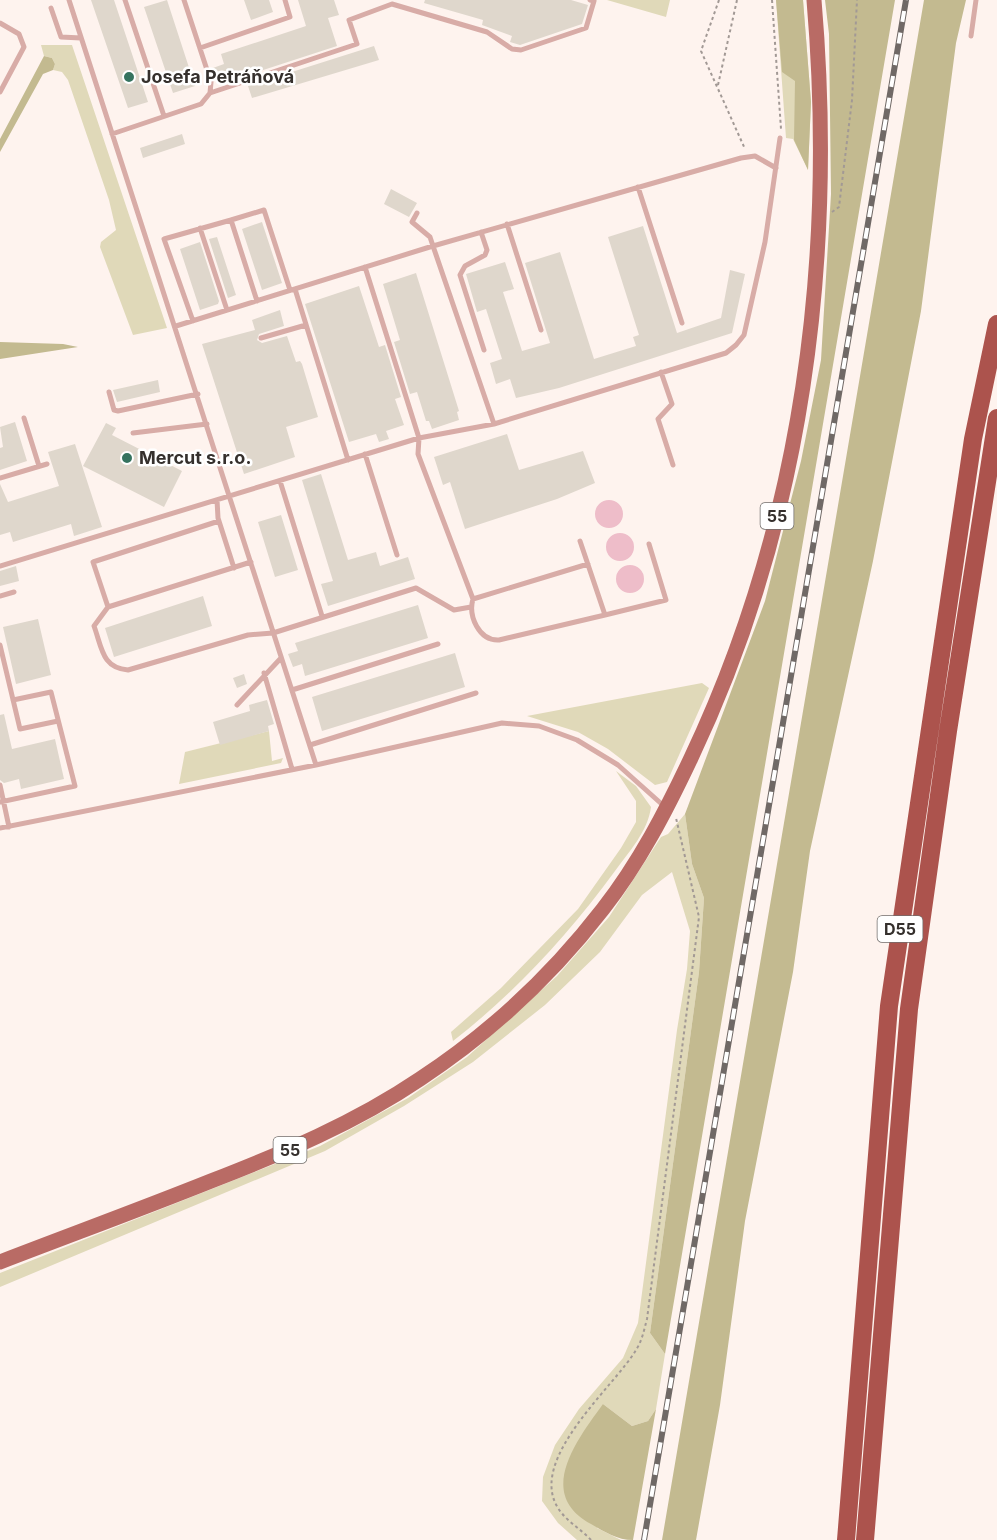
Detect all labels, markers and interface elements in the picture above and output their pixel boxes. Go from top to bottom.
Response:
place label: Josefa Petráňová [141,66,294,87]
marker: Josefa Petráňová [122,70,136,84]
place label: Mercut s.r.o. [139,447,251,468]
marker: Mercut s.r.o. [120,451,134,465]
road number: 55 [760,503,794,529]
road number: D55 [878,916,922,942]
road number: 55 [274,1137,306,1163]

